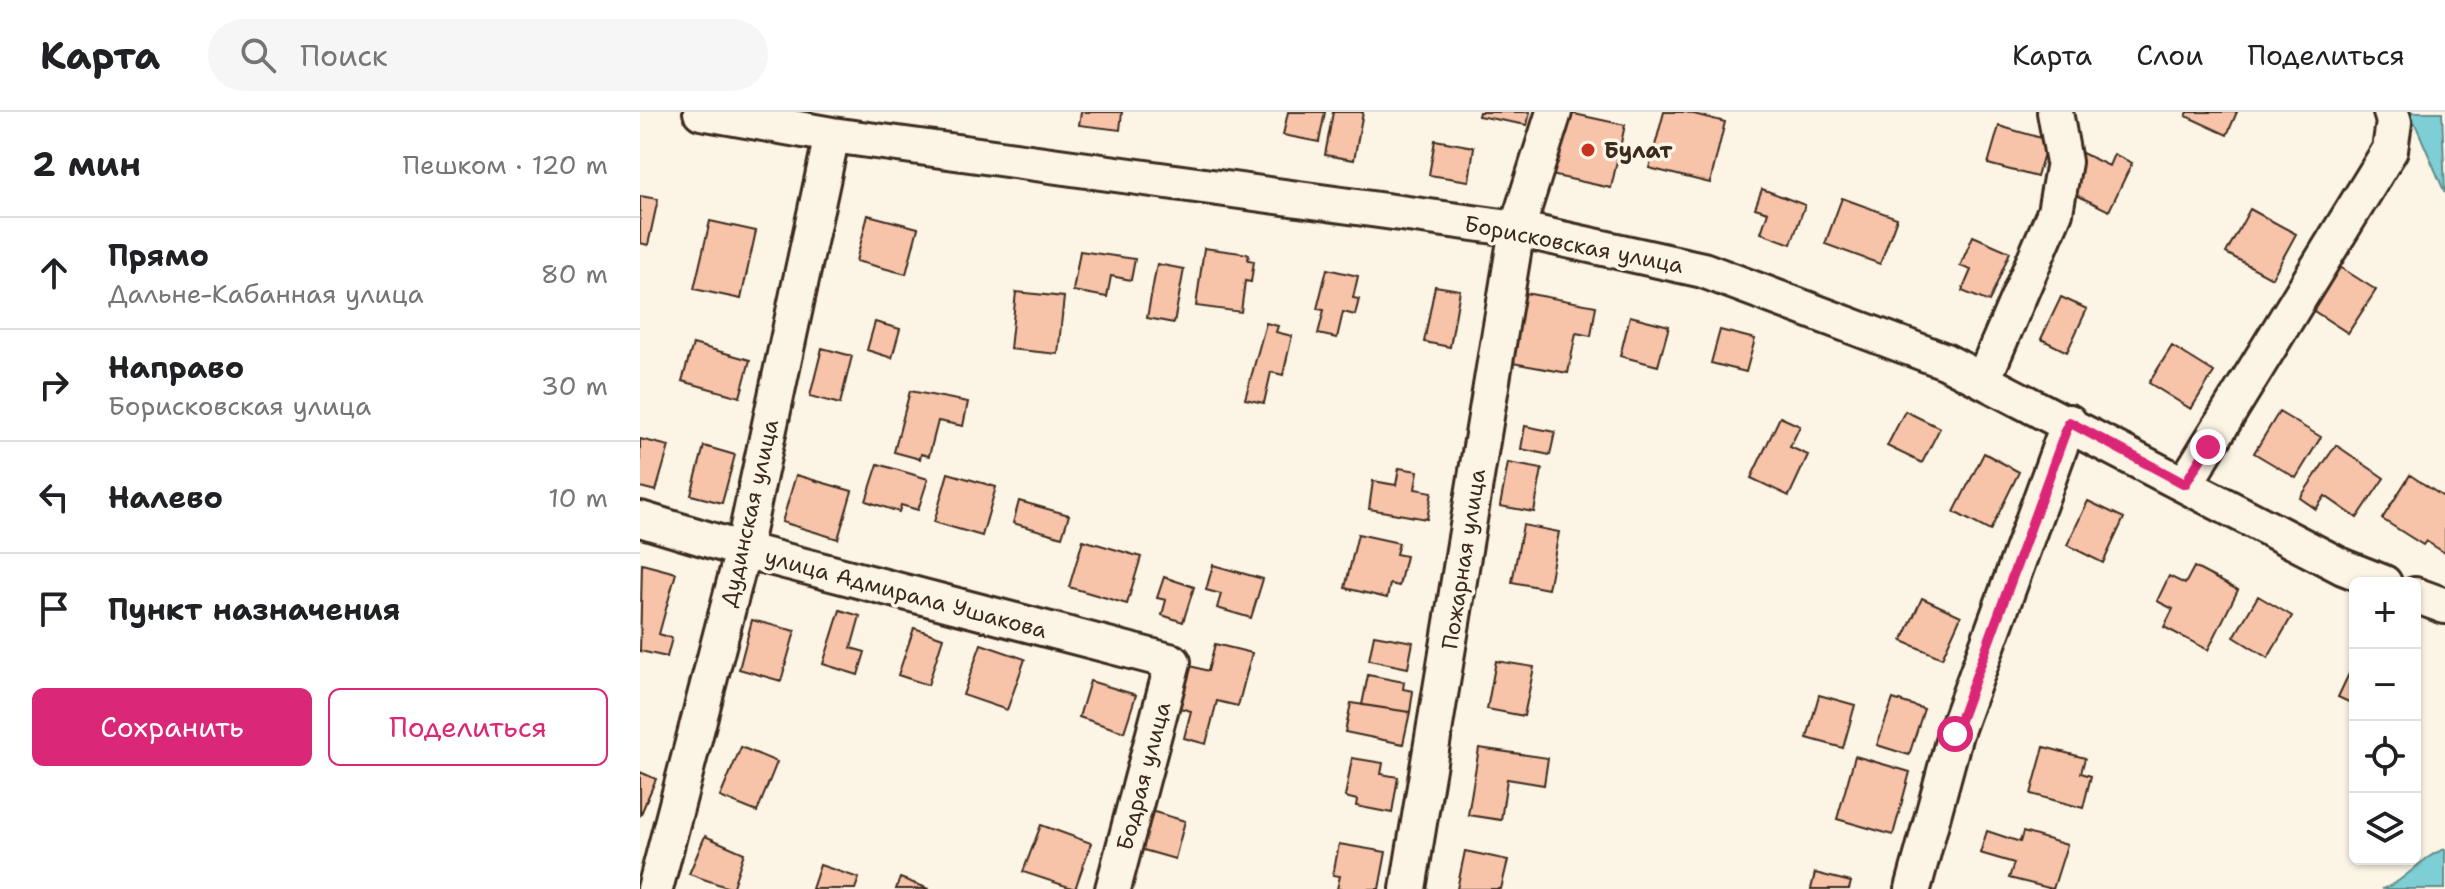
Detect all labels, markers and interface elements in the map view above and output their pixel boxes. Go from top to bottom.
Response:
search box [208,19,768,91]
text: Карта [40,30,160,81]
icon: search [236,33,280,77]
text: Поиск [300,35,388,76]
text: Карта [2012,36,2092,74]
text: Слои [2136,36,2203,74]
text: Поделиться [2247,36,2405,74]
place label: Булат [1604,136,1673,165]
text: 2 мин [32,141,141,187]
marker: Булат [1579,141,1597,159]
text: Пешком · 120 m [403,147,608,182]
street label: Борисковская улица [1462,209,1686,280]
text: Прямо [108,235,209,276]
icon: ahead [32,251,76,295]
text: 80 m [541,256,608,291]
text: Дальне-Кабанная улица [108,276,424,311]
text: Направо [108,347,244,388]
icon: right [32,363,76,407]
text: 30 m [541,368,608,403]
text: Борисковская улица [108,388,371,423]
street label: Дудинская улица [714,416,785,610]
route end [2190,429,2226,465]
street label: Пожарная улица [1435,466,1492,651]
icon: left [32,475,76,519]
text: Налево [108,477,223,518]
text: 10 m [548,480,608,515]
street label: улица Адмирала Ушакова [762,542,1050,645]
map controls [2349,577,2421,865]
button: + [2349,577,2421,649]
icon: arrive [32,587,76,631]
text: Пункт назначения [108,589,400,630]
button: − [2349,649,2421,721]
button: Сохранить [32,688,312,766]
button: Поделиться [328,688,608,766]
street label: Бодрая улица [1110,698,1177,854]
route start [1937,716,1973,752]
button: locate [2349,721,2421,793]
button: layers [2349,793,2421,865]

